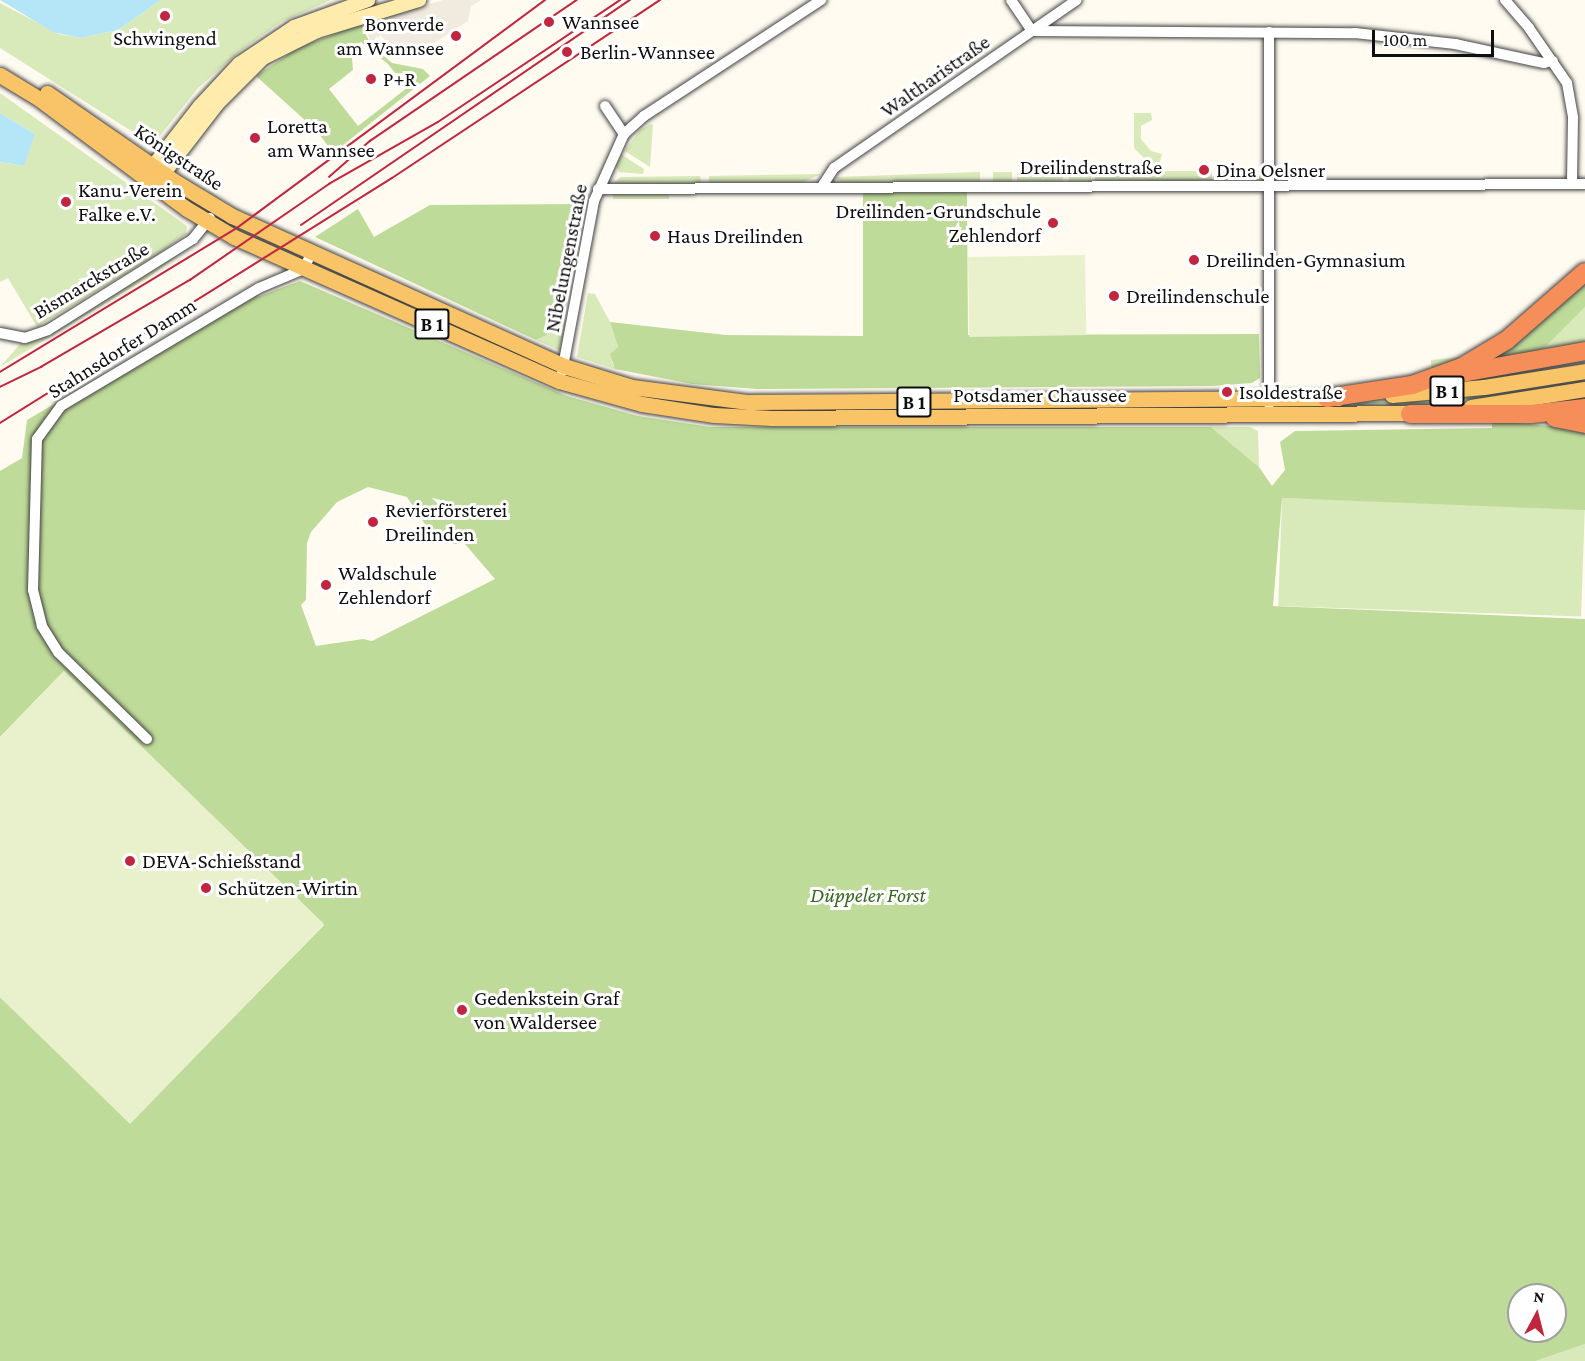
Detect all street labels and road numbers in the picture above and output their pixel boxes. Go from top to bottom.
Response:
street label: Waltharistraße [876,29,994,123]
street label: Königstraße [130,118,228,196]
street label: Dreilindenstraße [1020,154,1162,180]
street label: Nibelungenstraße [539,182,593,334]
street label: Bismarckstraße [29,236,153,324]
street label: Stahnsdorfer Damm [43,292,201,404]
road number: B 1 [414,307,450,341]
road number: B 1 [1429,374,1465,408]
street label: Potsdamer Chaussee [953,382,1127,408]
road number: B 1 [896,385,932,419]

